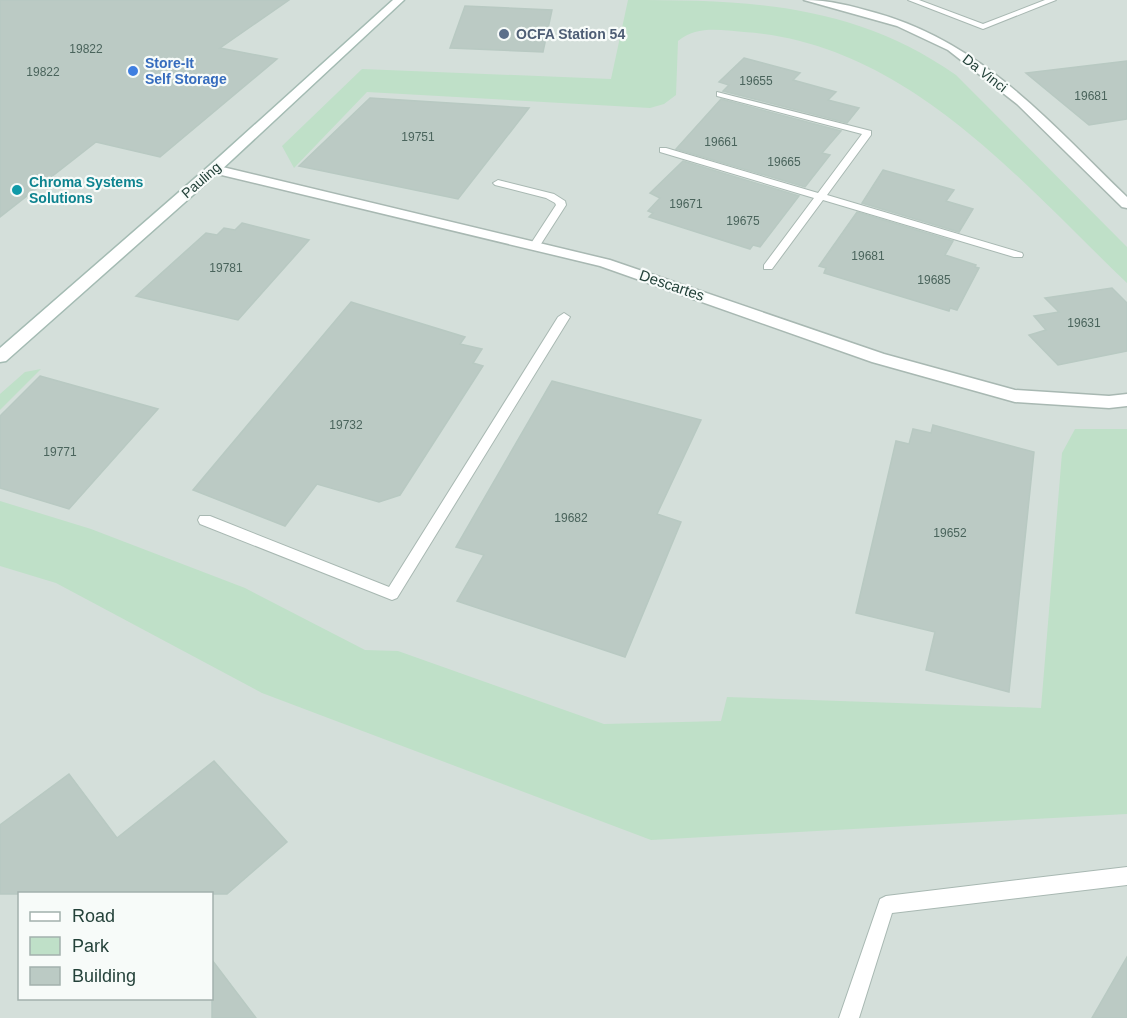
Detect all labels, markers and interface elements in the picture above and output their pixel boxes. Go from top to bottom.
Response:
place label: OCFA Station 54 [516,26,625,42]
marker: OCFA Station 54 [497,27,511,41]
house number: 19822 [69,42,103,56]
street label: Da Vinci [960,51,1010,95]
place label: Store-It Self Storage [145,55,227,87]
marker: Store-It Self Storage [126,64,140,78]
house number: 19822 [26,65,60,79]
house number: 19655 [739,74,773,88]
house number: 19681 [1074,89,1108,103]
house number: 19751 [401,130,435,144]
house number: 19661 [704,135,738,149]
house number: 19665 [767,155,801,169]
street label: Pauling [178,159,224,201]
place label: Chroma Systems Solutions [29,174,144,206]
marker: Chroma Systems Solutions [10,183,24,197]
house number: 19671 [669,197,703,211]
house number: 19675 [726,214,760,228]
house number: 19681 [851,249,885,263]
house number: 19781 [209,261,243,275]
street label: Descartes [637,266,707,304]
house number: 19685 [917,273,951,287]
house number: 19631 [1067,316,1101,330]
house number: 19732 [329,418,363,432]
house number: 19771 [43,445,77,459]
house number: 19682 [554,511,588,525]
house number: 19652 [933,526,967,540]
legend [18,892,213,1000]
text: Road [72,906,115,926]
text: Park [72,936,110,956]
text: Building [72,966,136,986]

